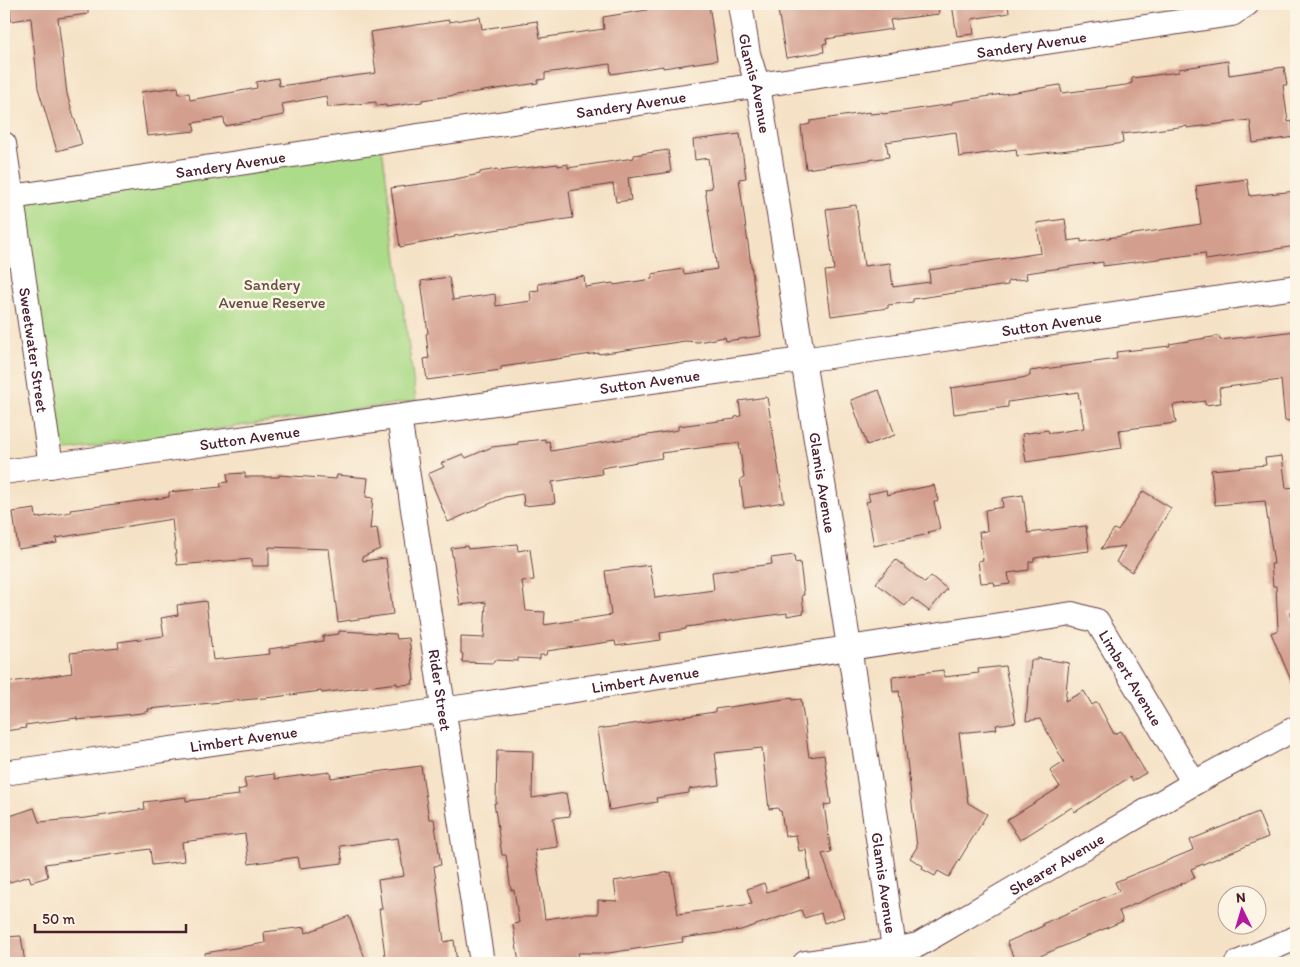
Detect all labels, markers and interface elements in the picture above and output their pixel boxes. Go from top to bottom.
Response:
street label: Sandery Avenue [975,27,1088,62]
street label: Glamis Avenue [735,32,775,135]
street label: Sandery Avenue [575,87,687,122]
street label: Sandery Avenue [174,147,287,182]
park label: Sandery Avenue Reserve [218,275,326,312]
street label: Sweetwater Street [15,286,52,414]
street label: Sutton Avenue [1000,307,1103,340]
street label: Sutton Avenue [598,365,701,398]
street label: Sutton Avenue [198,422,301,454]
street label: Glamis Avenue [805,431,840,534]
street label: Limbert Avenue [1095,627,1167,730]
street label: Rider Street [424,648,456,732]
street label: Limbert Avenue [590,662,700,697]
street label: Limbert Avenue [189,722,299,756]
street label: Shearer Avenue [1006,829,1108,899]
street label: Glamis Avenue [867,831,901,935]
north arrow [1218,884,1268,934]
text: N [1235,889,1246,906]
scale bar [35,902,186,934]
text: 50 m [42,910,75,928]

